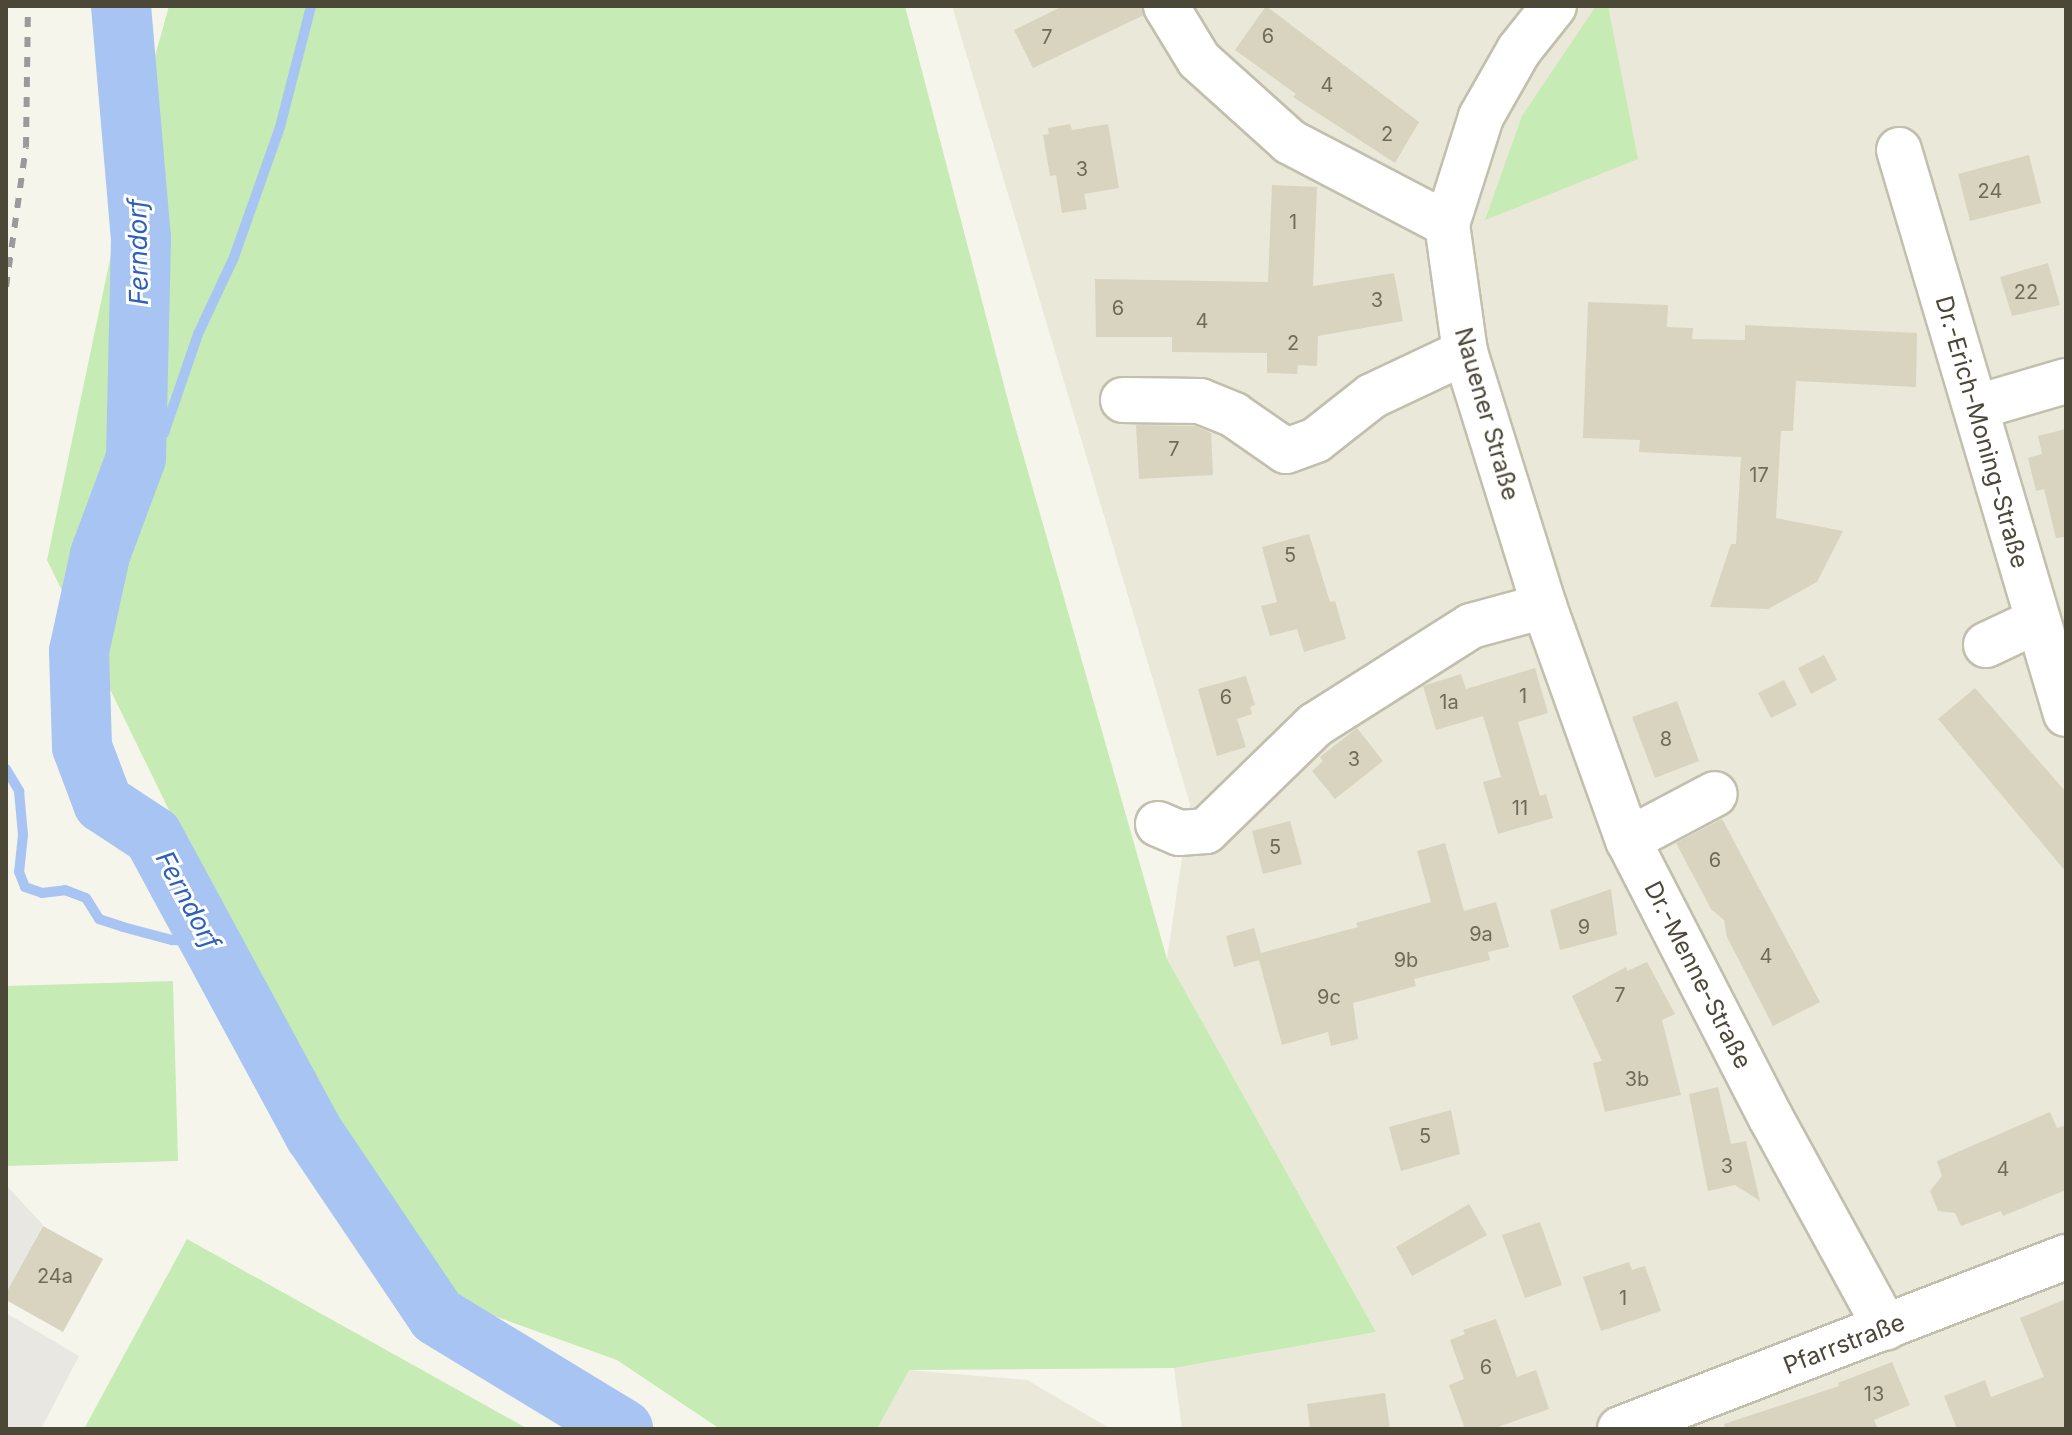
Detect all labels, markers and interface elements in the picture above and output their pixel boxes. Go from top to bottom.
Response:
house number: 6 [1262,24,1274,48]
house number: 7 [1041,25,1053,49]
house number: 4 [1321,73,1333,97]
house number: 2 [1381,122,1393,146]
house number: 3 [1076,157,1088,181]
house number: 24 [1978,179,2002,203]
water label: Ferndorf [121,199,155,305]
house number: 1 [1289,210,1297,234]
house number: 22 [2014,280,2038,304]
house number: 3 [1371,288,1383,312]
street label: Dr.-Erich-Moning-Straße [1929,293,2035,571]
house number: 6 [1112,296,1124,320]
house number: 4 [1196,309,1208,333]
street label: Nauener Straße [1449,324,1525,504]
house number: 2 [1287,331,1299,355]
house number: 7 [1168,437,1180,461]
house number: 17 [1749,463,1769,487]
house number: 5 [1284,543,1296,567]
house number: 1 [1519,684,1527,708]
house number: 6 [1220,685,1232,709]
house number: 1a [1439,690,1459,714]
house number: 8 [1660,727,1672,751]
house number: 3 [1348,747,1360,771]
house number: 11 [1512,796,1528,820]
house number: 5 [1269,835,1281,859]
water label: Ferndorf [149,846,227,954]
house number: 6 [1709,848,1721,872]
street label: Dr.-Menne-Straße [1638,877,1758,1073]
house number: 9 [1578,915,1590,939]
house number: 9a [1469,922,1493,946]
house number: 4 [1760,944,1772,968]
house number: 9b [1394,948,1418,972]
house number: 7 [1614,983,1626,1007]
house number: 9c [1317,985,1341,1009]
house number: 3b [1625,1067,1649,1091]
house number: 5 [1419,1124,1431,1148]
house number: 3 [1721,1154,1733,1178]
house number: 4 [1997,1157,2009,1181]
house number: 24a [37,1264,73,1288]
house number: 1 [1619,1286,1627,1310]
street label: Pfarrstraße [1779,1308,1909,1380]
house number: 6 [1480,1355,1492,1379]
house number: 13 [1864,1382,1884,1406]

